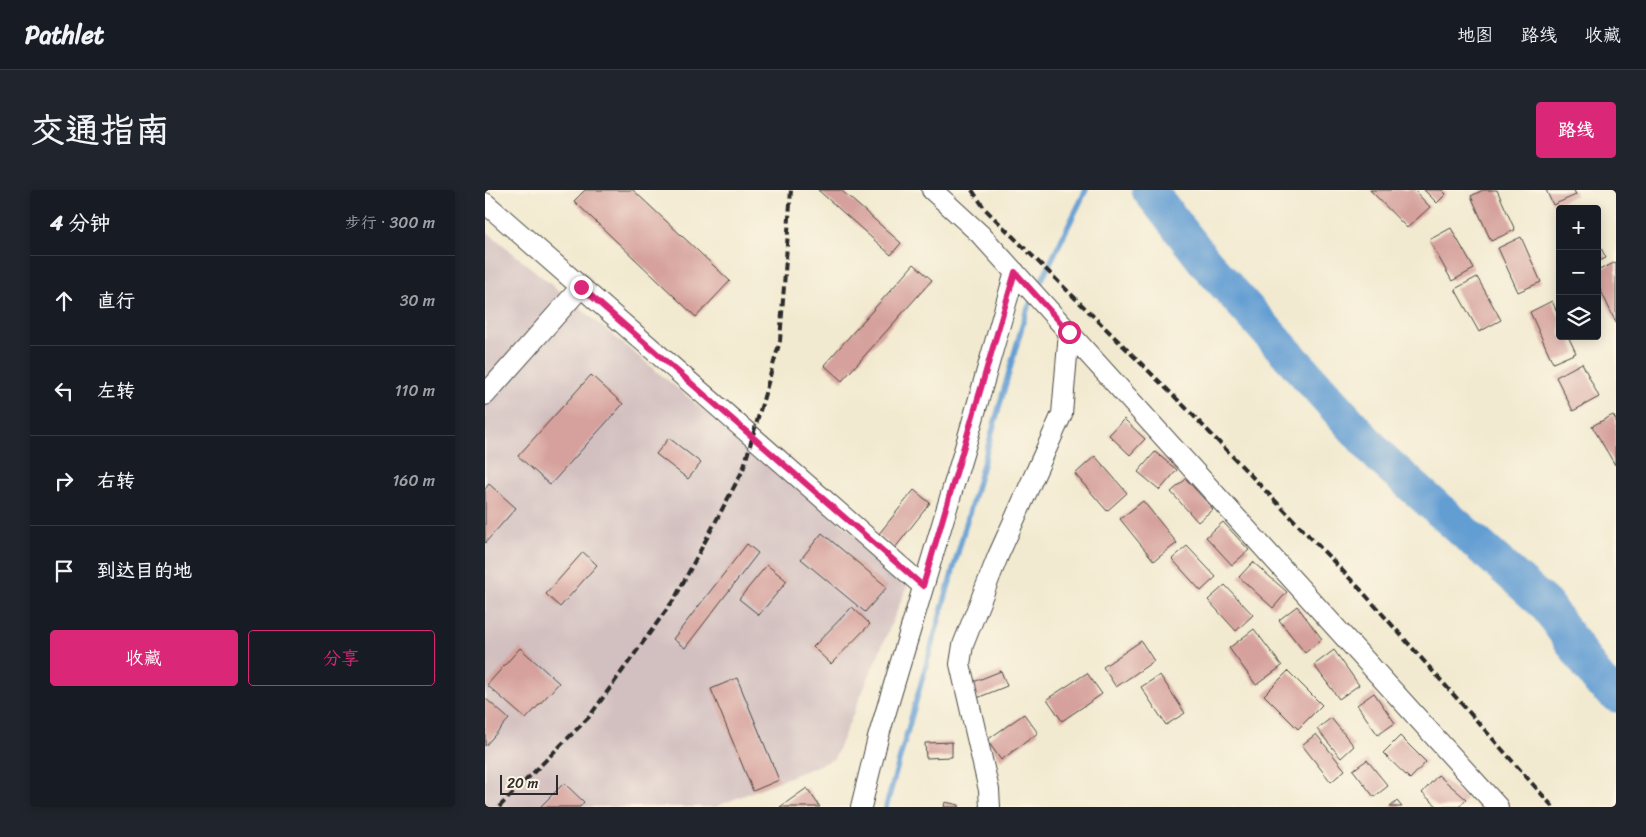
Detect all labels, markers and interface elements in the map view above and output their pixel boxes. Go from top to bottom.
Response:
text: Pathlet [25,14,104,56]
text: 地图 [1457,19,1493,51]
text: 路线 [1521,19,1557,51]
text: 收藏 [1585,19,1621,51]
text: 交通指南 [30,99,170,161]
button: 路线 [1536,102,1616,158]
text: 4 分钟 [50,204,111,242]
map controls [1556,205,1601,340]
button: + [1556,205,1601,250]
text: 步行 · 300 m [345,208,435,237]
button: − [1556,250,1601,295]
route end [570,276,593,299]
text: 直行 [97,284,135,317]
text: 30 m [400,286,435,315]
icon: ahead [50,287,78,315]
button: layers [1556,295,1601,340]
route start [1058,321,1081,344]
text: 左转 [97,374,135,407]
text: 110 m [395,376,435,405]
icon: left [50,377,78,405]
text: 右转 [97,464,135,497]
text: 160 m [392,466,435,495]
icon: right [50,467,78,495]
text: 到达目的地 [97,554,192,587]
icon: arrive [50,557,78,585]
button: 收藏 [50,630,238,686]
button: 分享 [248,630,435,686]
text: 20 m [507,771,538,796]
scale bar [500,772,557,795]

